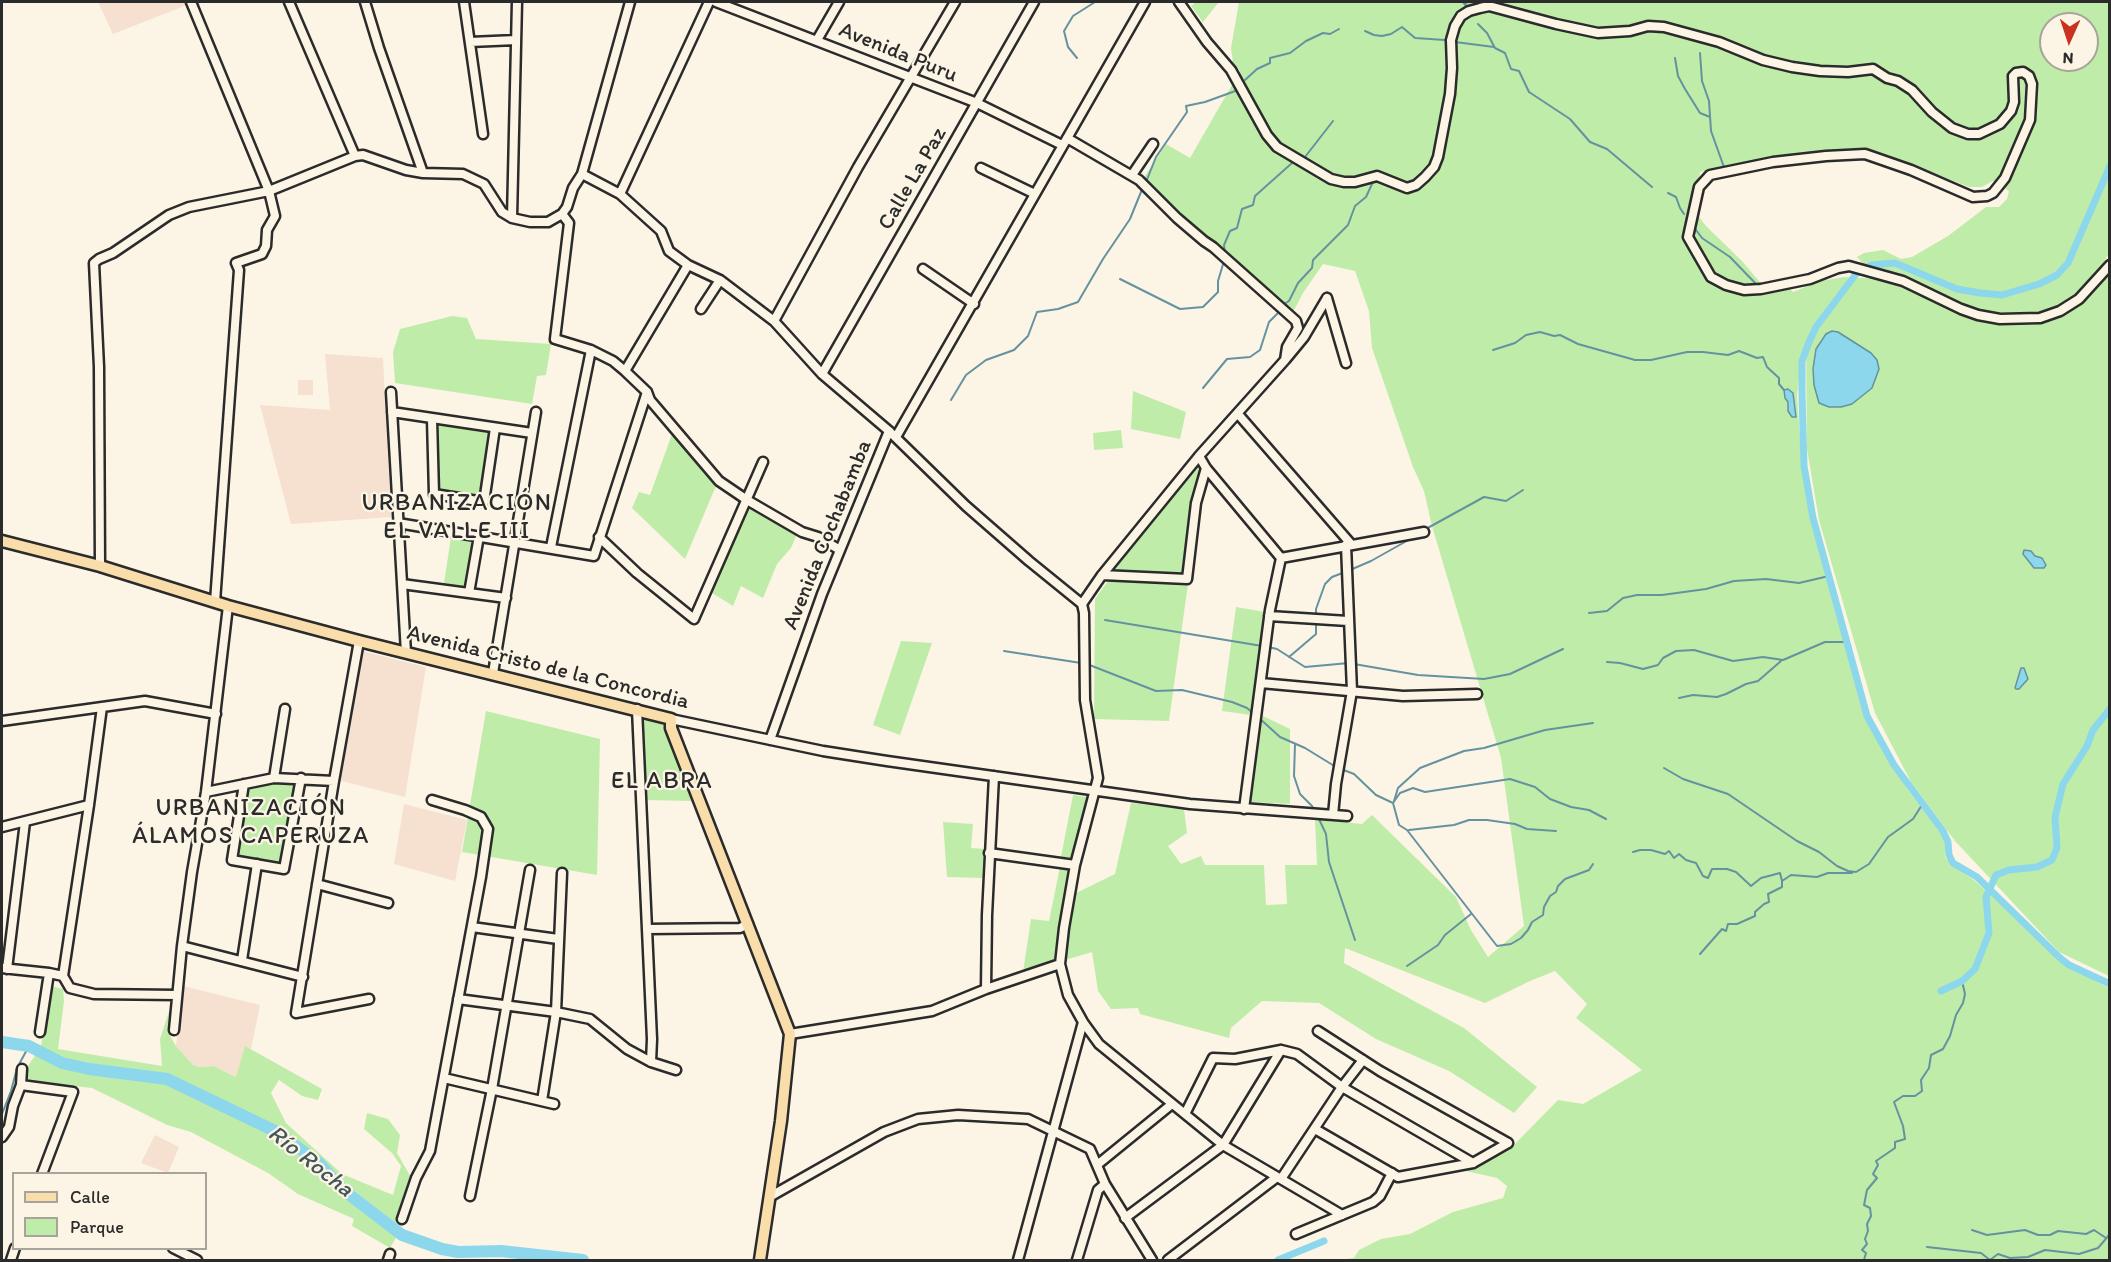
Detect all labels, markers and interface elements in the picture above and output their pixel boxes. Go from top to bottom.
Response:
north arrow [2039,12,2099,72]
street label: Avenida Puru [835,17,961,89]
text: N [2062,49,2074,68]
street label: Calle La Paz [873,123,953,235]
street label: Avenida Cochabamba [778,436,878,634]
district label: URBANIZACIÓN EL VALLE III [363,490,551,546]
street label: Avenida Cristo de la Concordia [404,620,692,716]
district label: EL ABRA [611,768,713,796]
district label: URBANIZACIÓN ÁLAMOS CAPERUZA [132,795,370,851]
water label: Río Rocha [262,1120,358,1204]
legend [12,1172,207,1250]
text: Calle [70,1186,110,1208]
text: Parque [70,1216,124,1238]

